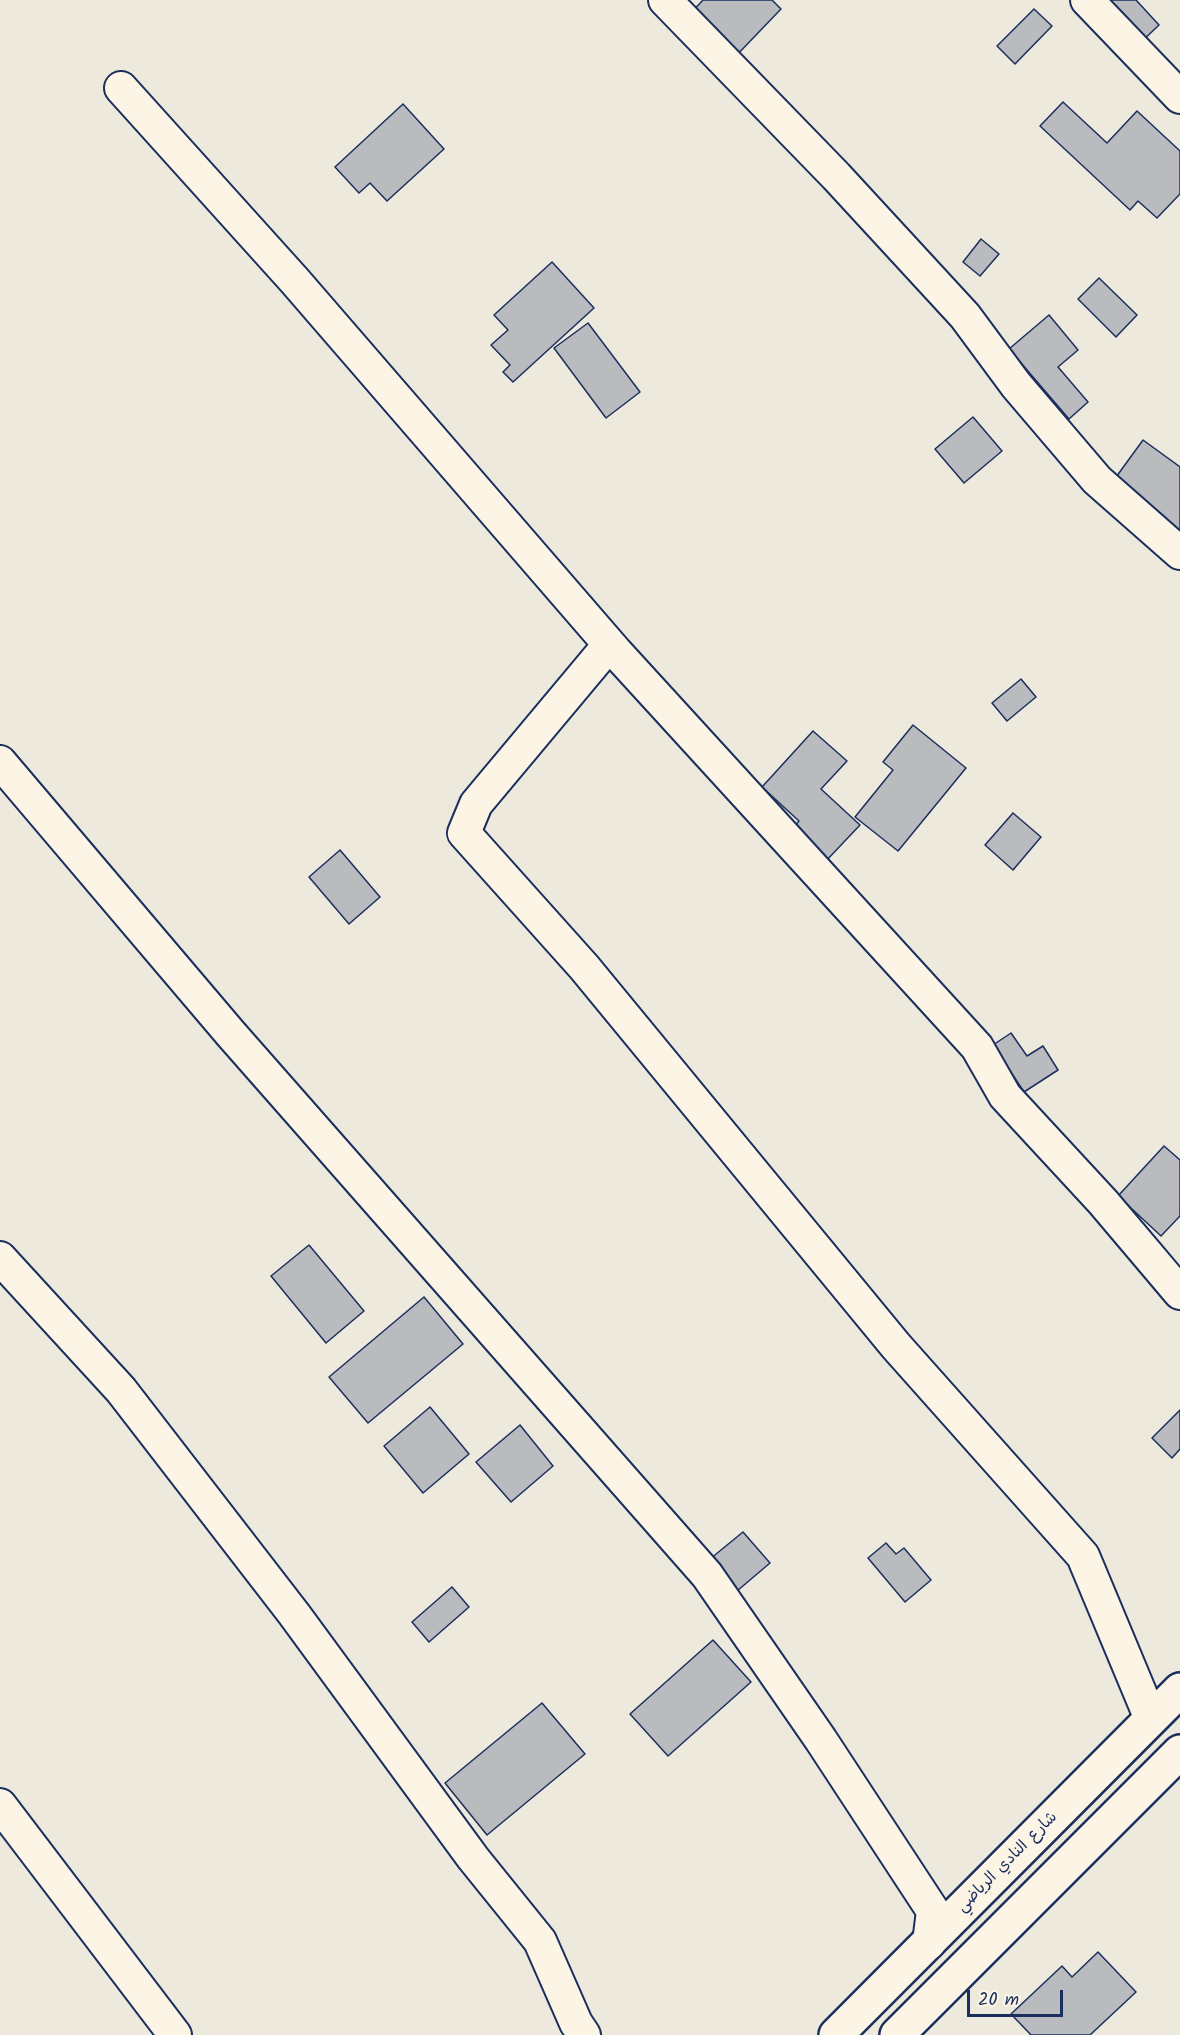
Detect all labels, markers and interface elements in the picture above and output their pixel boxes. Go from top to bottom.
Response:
street label: شارع النادي الرياضي [954,1809,1062,1917]
scale bar [970,1978,1066,2016]
text: 20 m [978,1986,1019,2015]

